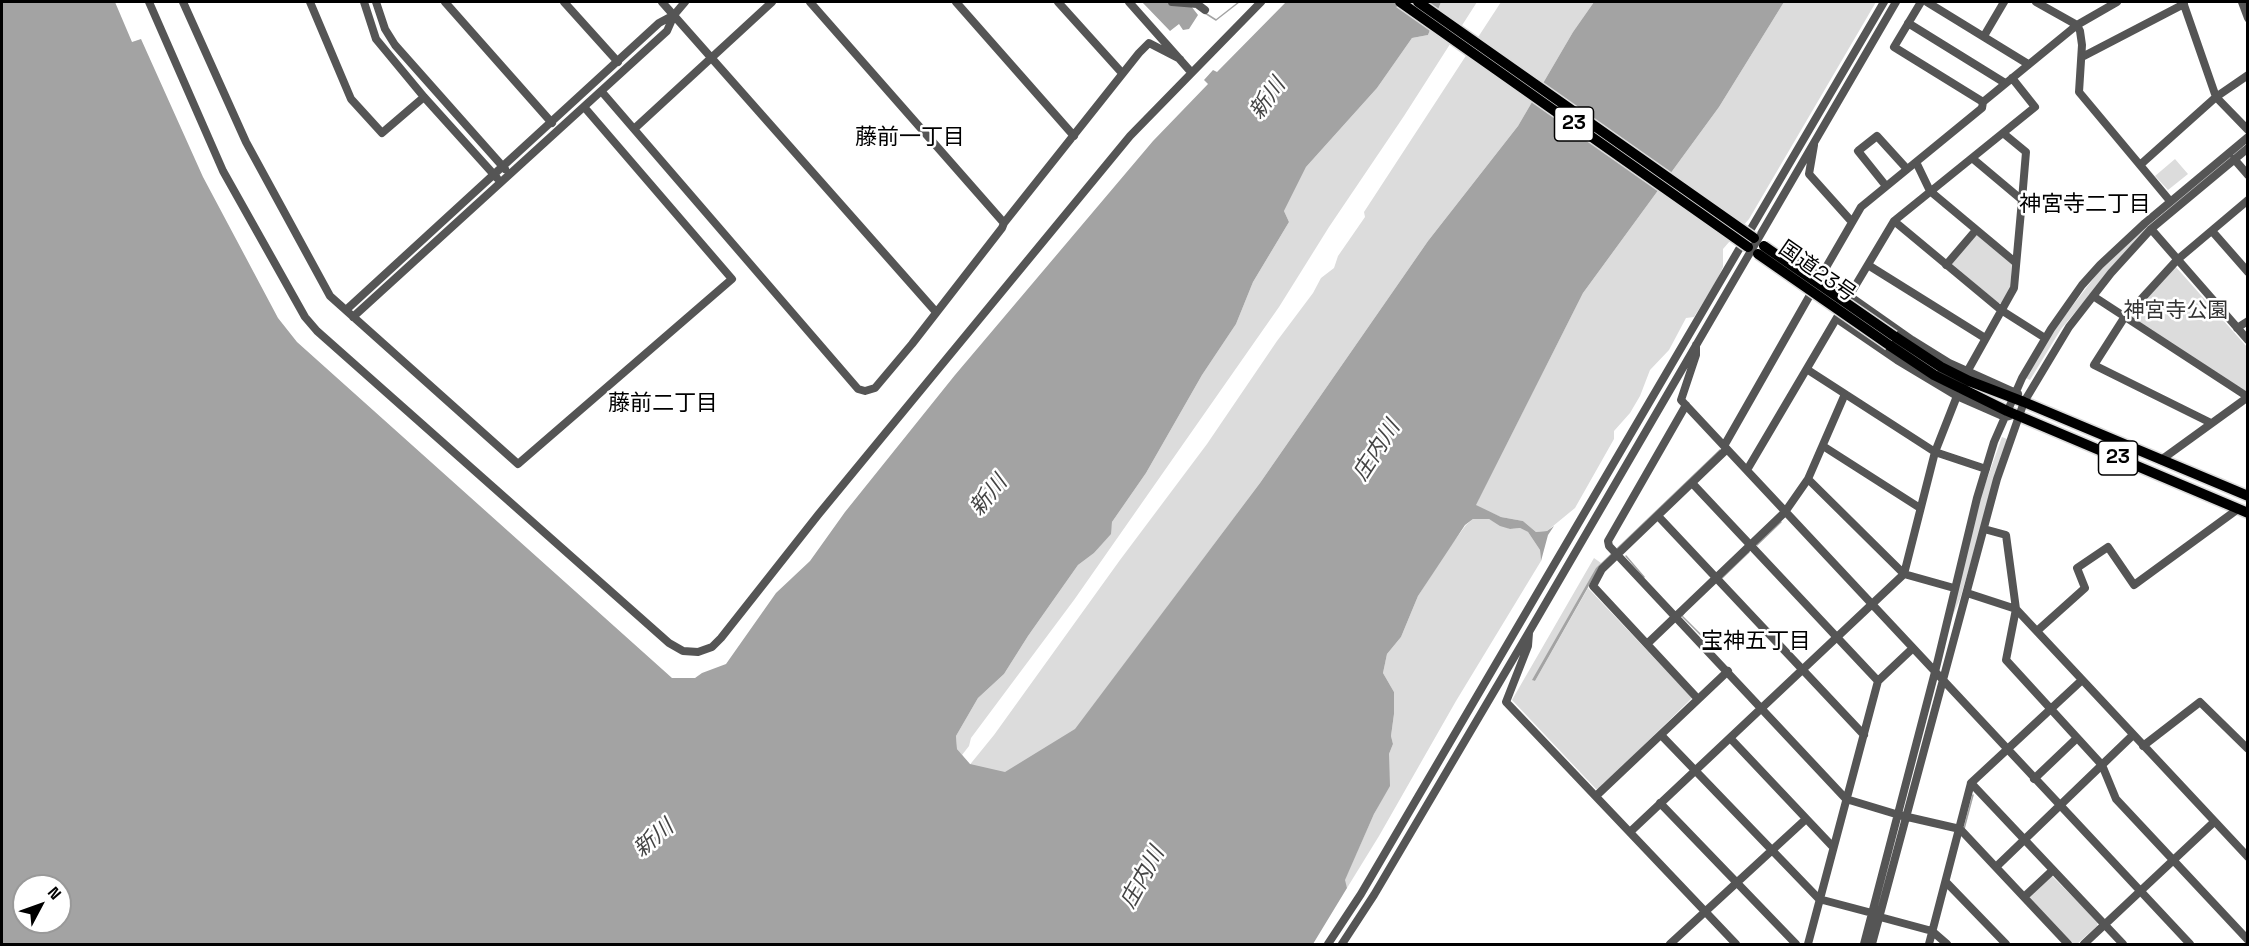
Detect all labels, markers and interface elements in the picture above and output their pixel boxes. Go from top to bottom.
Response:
water label: 新川 [1244,73,1292,125]
road number: 23 [1554,107,1594,141]
district label: 藤前一丁目 [855,125,965,151]
district label: 神宮寺二丁目 [2019,192,2151,218]
street label: 国道23号 [1774,236,1860,308]
park label: 神宮寺公園 [2124,298,2228,324]
district label: 藤前二丁目 [608,391,718,417]
water label: 庄内川 [1348,416,1406,486]
road number: 23 [2098,441,2138,475]
water label: 新川 [965,471,1013,521]
district label: 宝神五丁目 [1701,629,1811,655]
water label: 新川 [629,815,679,863]
water label: 庄内川 [1115,843,1171,913]
north arrow [12,874,72,934]
text: N [43,882,66,904]

